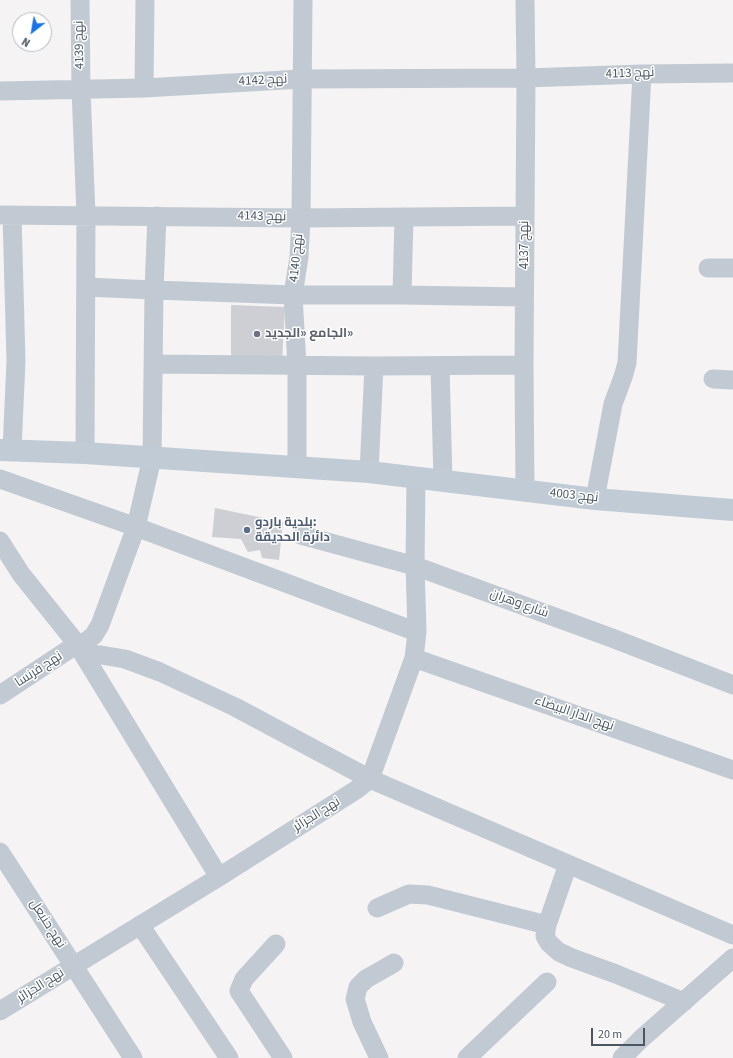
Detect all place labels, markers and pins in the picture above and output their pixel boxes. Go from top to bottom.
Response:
place label: الجامع «الجديد» [265,326,353,342]
marker: الجامع «الجديد» [252,329,262,339]
place label: بلدية باردو: دائرة الحديقة [255,515,330,546]
marker: بلدية باردو: دائرة الحديقة [242,525,252,535]

